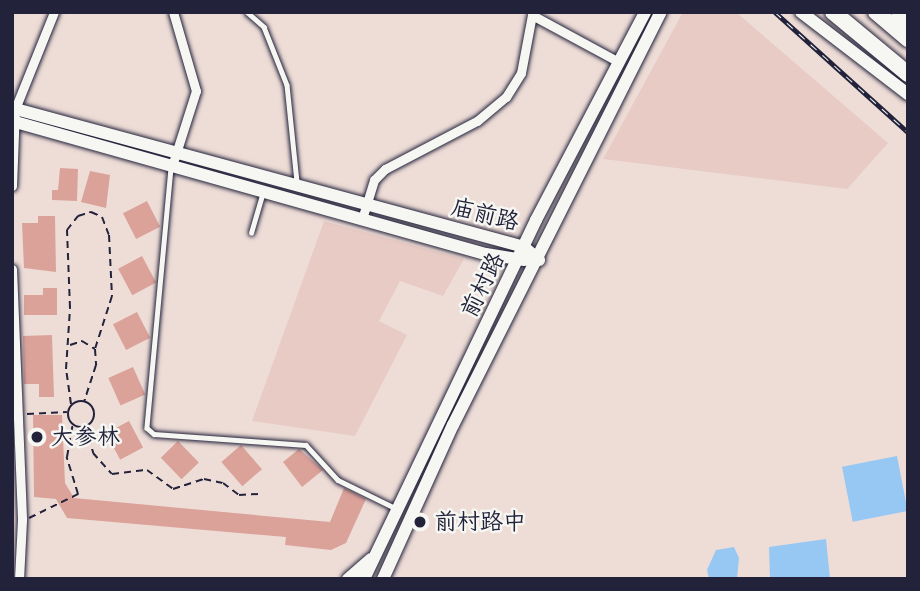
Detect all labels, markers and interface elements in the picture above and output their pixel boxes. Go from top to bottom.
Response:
street label: 庙前路 [448,193,522,237]
street label: 前村路 [455,248,511,322]
place label: 大参林 [51,423,120,451]
marker: 大参林 [29,429,45,445]
place label: 前村路中 [434,508,526,536]
marker: 前村路中 [412,514,428,530]

